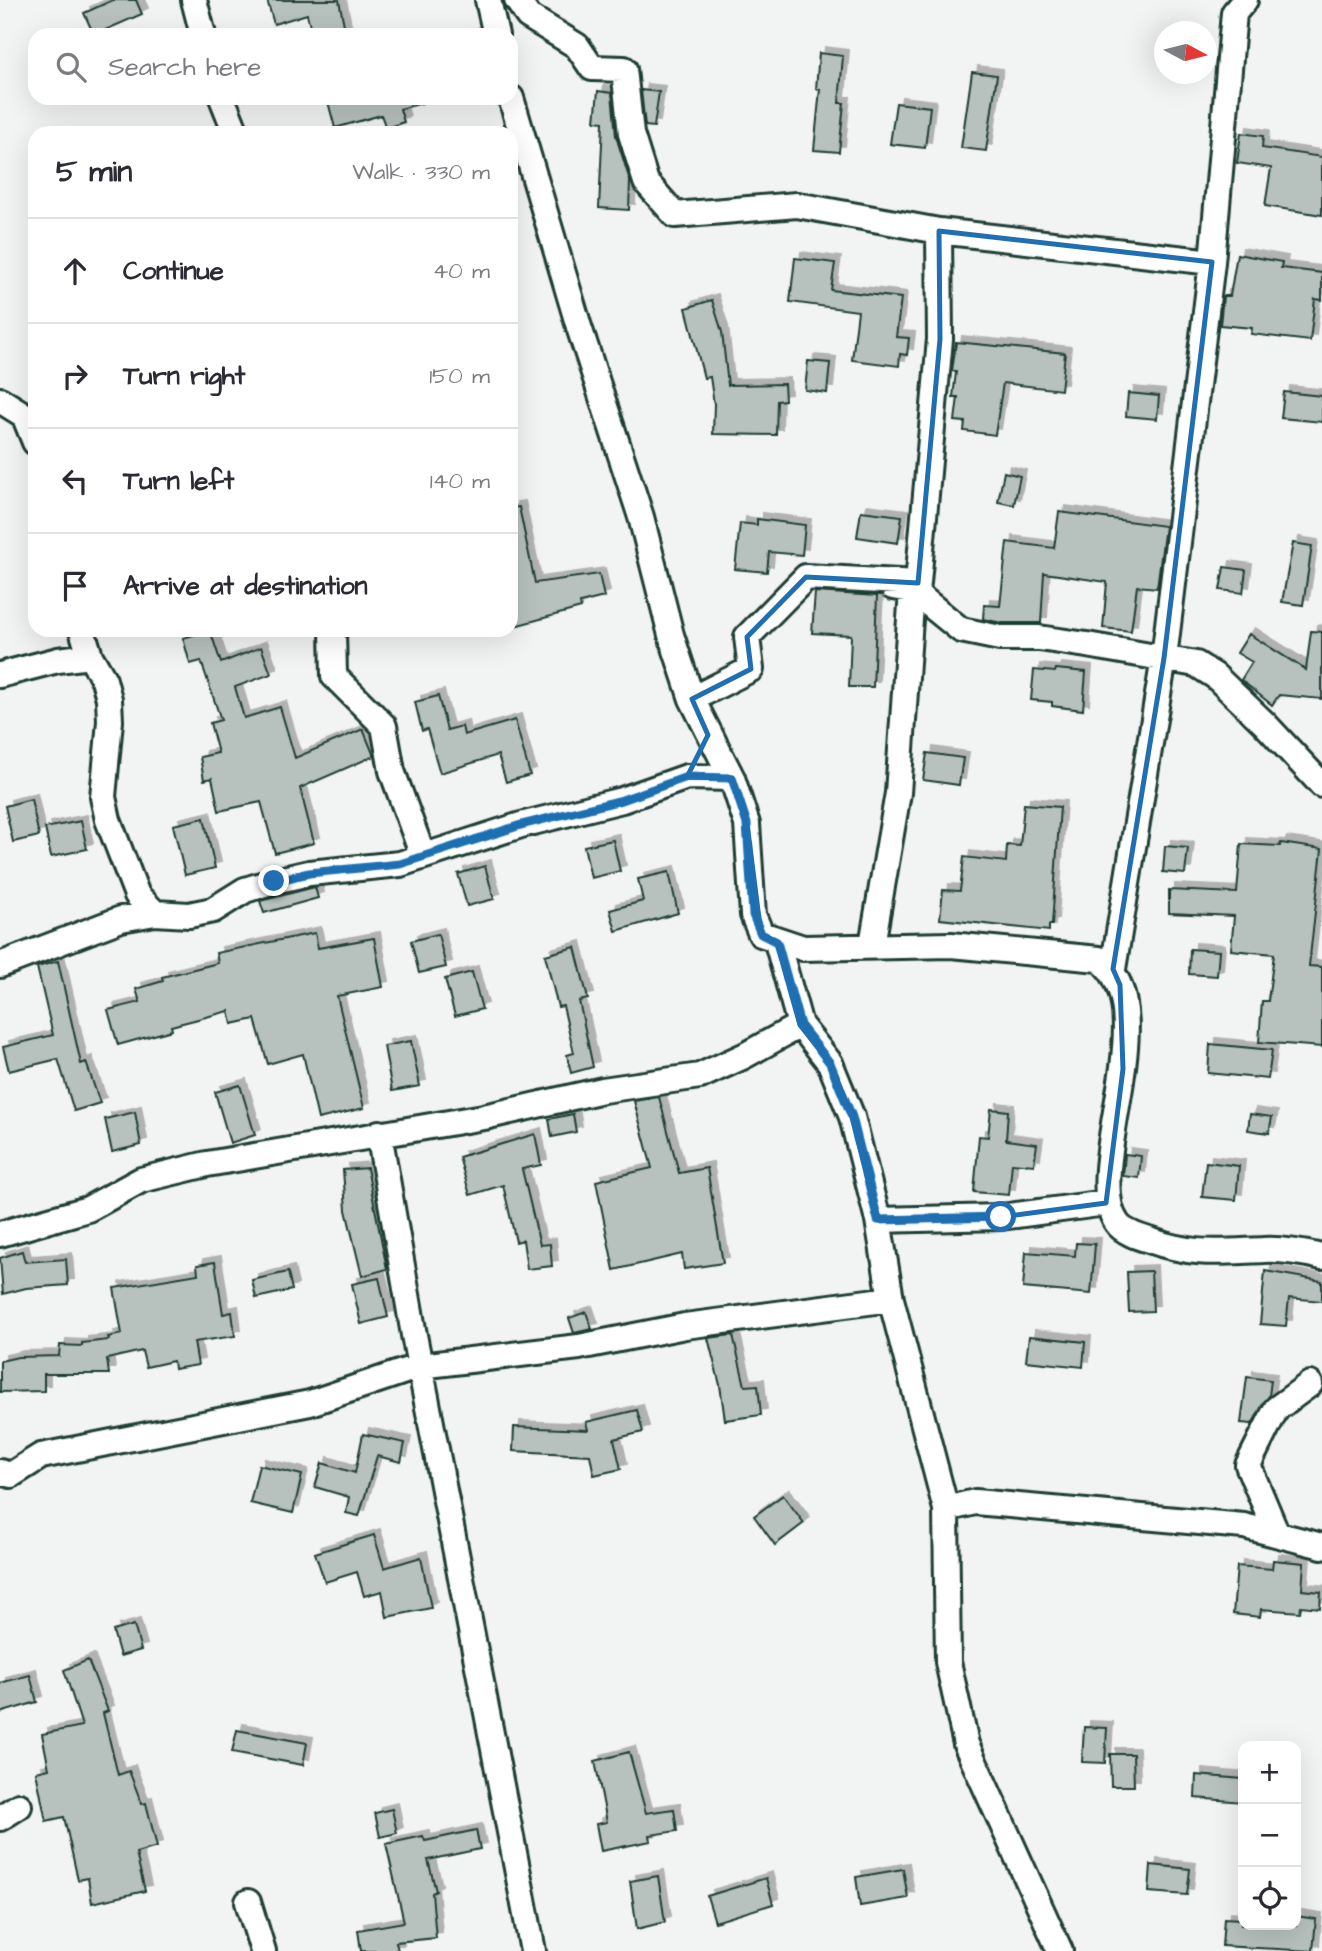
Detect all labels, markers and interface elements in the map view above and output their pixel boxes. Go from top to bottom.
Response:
north arrow [1154,21,1217,84]
search box [28,28,518,105]
icon: search [52,48,90,86]
text: Search here [108,49,261,85]
text: 5 min [56,151,132,193]
text: Walk · 330 m [352,156,490,188]
icon: ahead [56,252,94,290]
text: Continue [123,253,224,289]
text: 40 m [433,255,490,287]
icon: right [56,357,94,395]
text: Turn right [123,358,245,394]
text: 150 m [429,360,490,392]
icon: left [56,462,94,500]
text: Turn left [123,463,234,499]
text: 140 m [430,465,490,497]
icon: arrive [56,567,94,605]
text: Arrive at destination [123,568,368,604]
route end [258,865,289,896]
route start [985,1201,1016,1232]
map controls [1238,1741,1301,1930]
button: + [1238,1741,1301,1804]
button: − [1238,1804,1301,1867]
button: locate [1238,1867,1301,1930]

